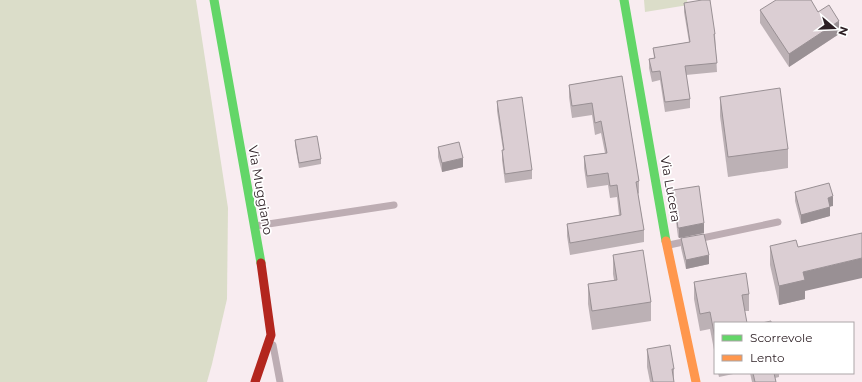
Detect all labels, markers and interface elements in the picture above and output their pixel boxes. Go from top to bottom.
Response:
north arrow [814,8,854,48]
text: N [835,25,852,38]
street label: Via Muggiano [245,144,277,236]
street label: Via Lucera [657,155,685,223]
legend [714,322,854,374]
text: Scorrevole [750,330,812,345]
text: Lento [750,350,785,365]

